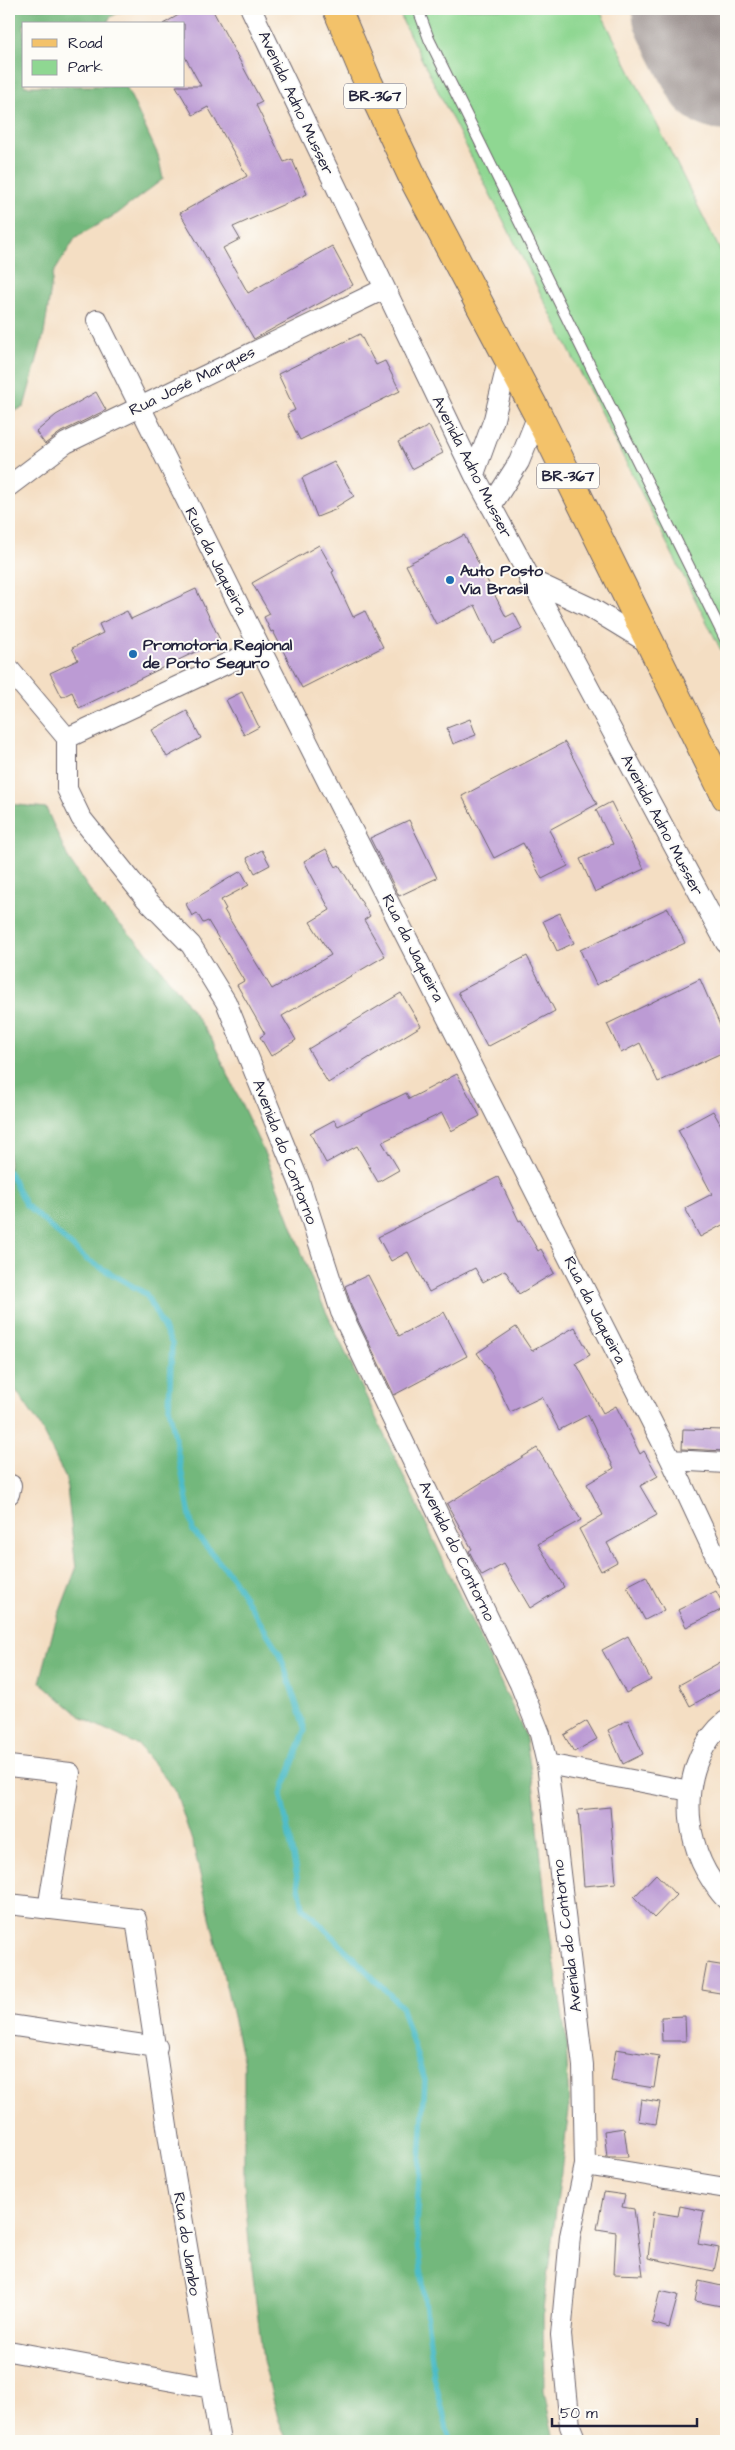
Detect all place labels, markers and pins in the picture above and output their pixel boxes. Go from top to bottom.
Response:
place label: Auto Posto Via Brasil [459,560,544,600]
marker: Auto Posto Via Brasil [444,574,456,586]
place label: Promotoria Regional de Porto Seguro [142,634,293,676]
marker: Promotoria Regional de Porto Seguro [127,648,139,660]

